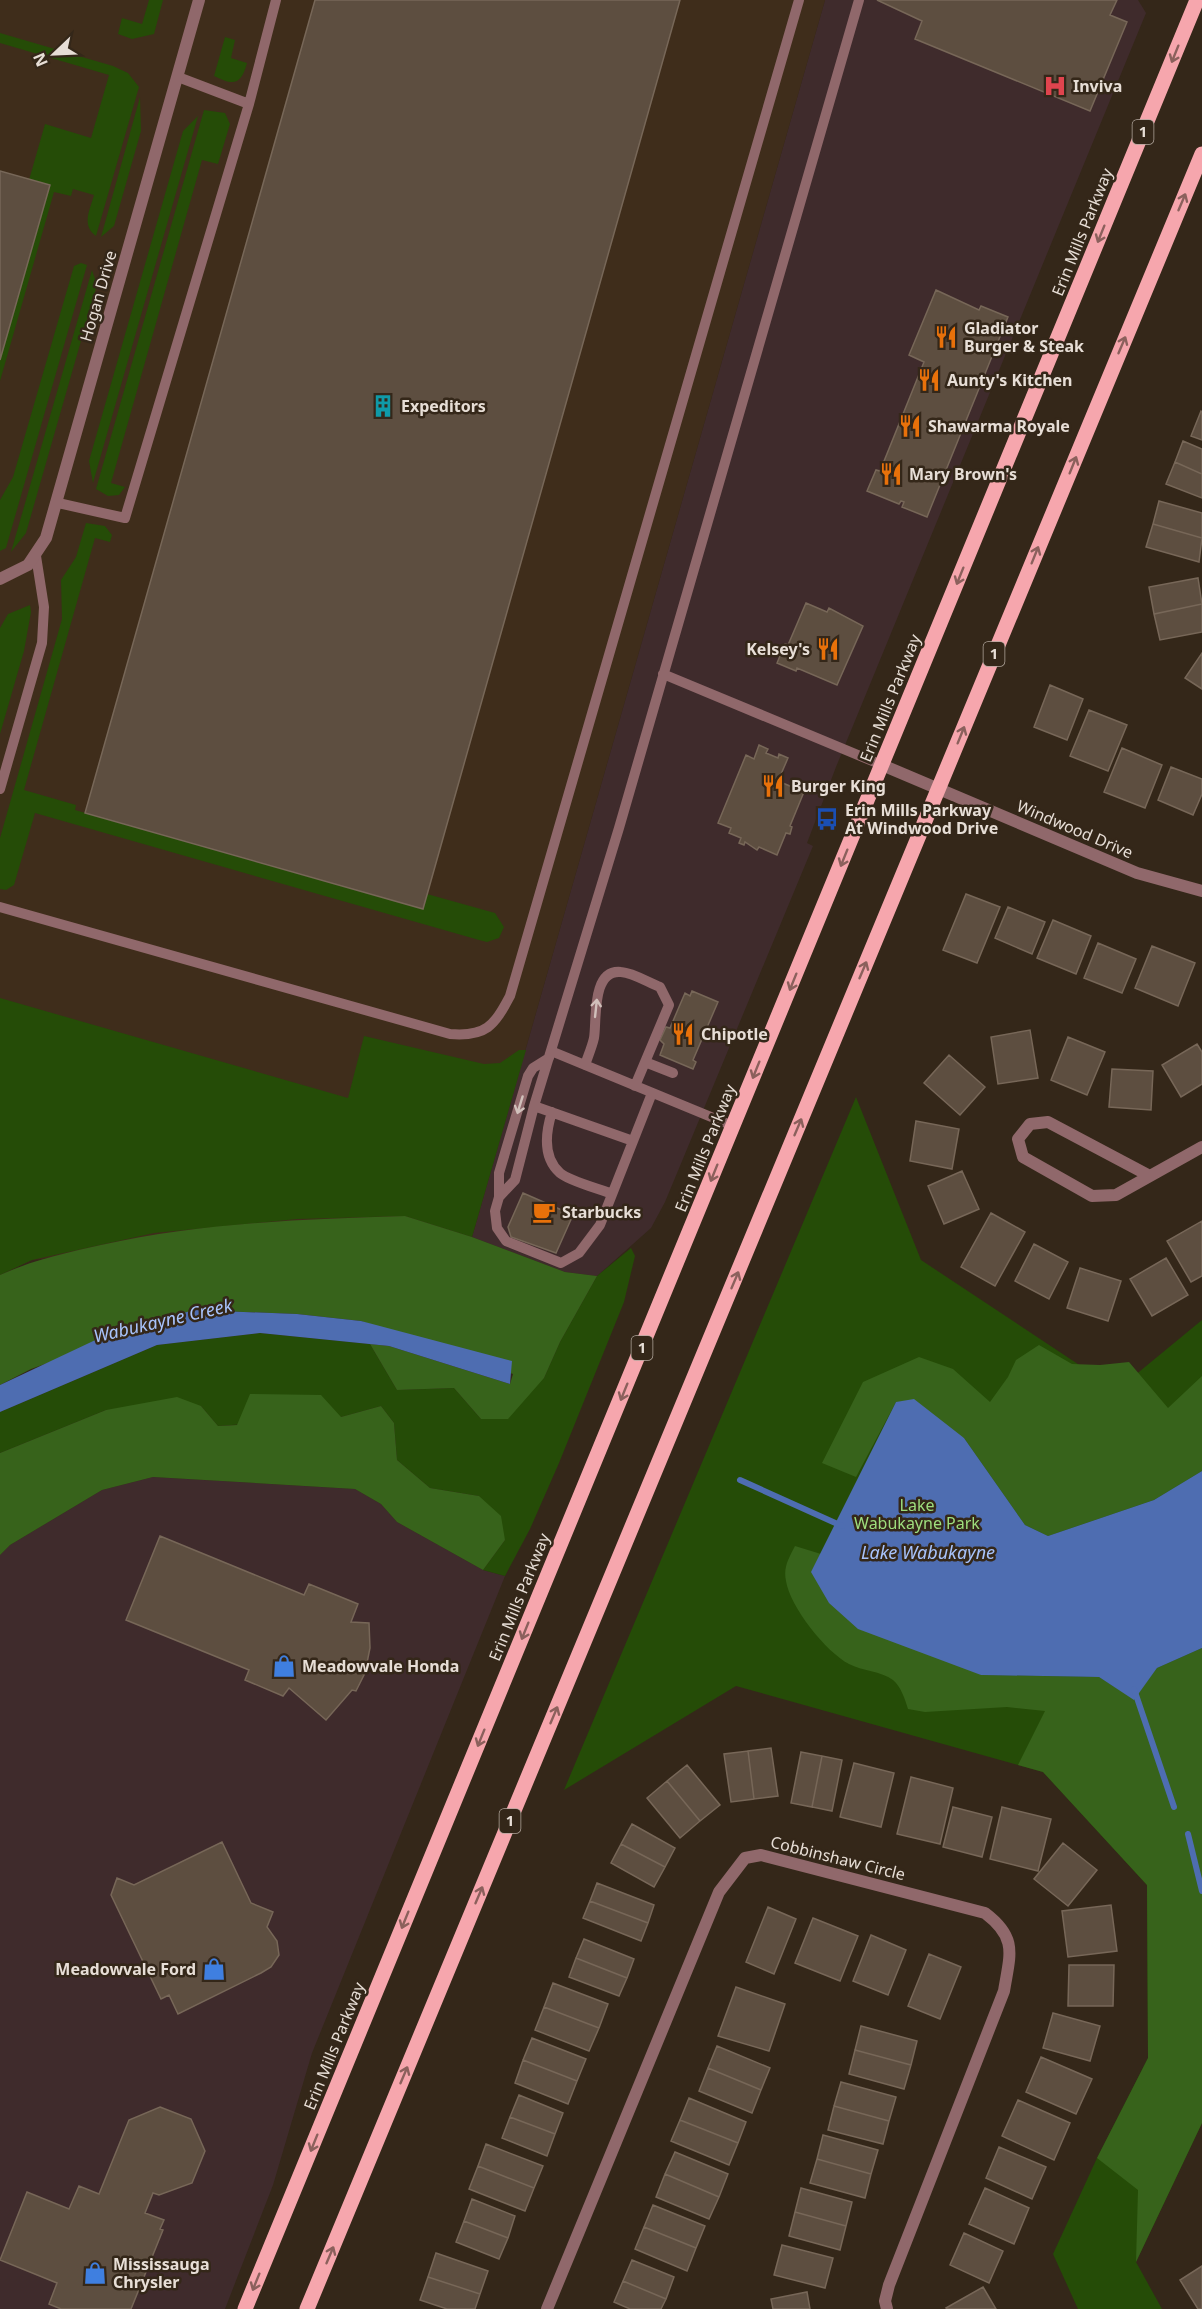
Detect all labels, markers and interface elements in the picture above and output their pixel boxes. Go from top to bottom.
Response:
north arrow [24,24,84,84]
one-way arrow [1169,44,1180,63]
text: N [28,50,53,70]
hospital icon: Inviva [1042,73,1068,99]
place label: Inviva [1073,75,1122,97]
road number: 1 [1132,120,1154,144]
street label: Erin Mills Parkway [1046,164,1118,299]
one-way arrow [1177,193,1188,211]
one-way arrow [1095,225,1106,243]
street label: Hogan Drive [74,248,122,344]
place label: Gladiator Burger & Steak [964,317,1084,357]
restaurant icon: Gladiator Burger & Steak [933,324,959,350]
one-way arrow [1117,337,1128,355]
restaurant icon: Aunty's Kitchen [916,367,942,393]
place label: Aunty's Kitchen [947,369,1073,391]
building icon: Expeditors [370,393,396,419]
place label: Expeditors [401,395,486,417]
restaurant icon: Shawarma Royale [897,413,923,439]
place label: Shawarma Royale [928,415,1070,437]
one-way arrow [1068,456,1079,474]
restaurant icon: Mary Brown's [878,461,904,487]
place label: Mary Brown's [909,463,1017,485]
one-way arrow [1030,546,1041,565]
one-way arrow [954,567,965,585]
street label: Erin Mills Parkway [854,630,926,765]
restaurant icon: Kelsey's [815,636,841,662]
place label: Kelsey's [746,638,810,660]
road number: 1 [984,642,1004,666]
one-way arrow [956,726,967,745]
restaurant icon: Burger King [760,773,786,799]
place label: Burger King [791,775,886,797]
street label: Windwood Drive [1014,795,1136,863]
place label: Erin Mills Parkway At Windwood Drive [845,799,998,839]
bus stop icon: Erin Mills Parkway At Windwood Drive [814,806,840,832]
one-way arrow [838,849,849,867]
one-way arrow [858,962,869,980]
one-way arrow [787,972,798,990]
one-way arrow [591,998,602,1018]
restaurant icon: Chipotle [670,1021,696,1047]
place label: Chipotle [701,1023,768,1045]
one-way arrow [750,1060,761,1079]
street label: Erin Mills Parkway [669,1080,741,1215]
one-way arrow [513,1095,524,1114]
one-way arrow [793,1119,804,1137]
one-way arrow [708,1163,719,1181]
cafe icon: Starbucks [531,1199,557,1225]
place label: Starbucks [562,1201,641,1223]
one-way arrow [730,1271,741,1289]
water label: Wabukayne Creek [91,1292,236,1348]
road number: 1 [632,1336,652,1360]
one-way arrow [618,1382,629,1400]
park label: Lake Wabukayne Park [854,1494,980,1534]
street label: Erin Mills Parkway [483,1529,555,1664]
water label: Lake Wabukayne [861,1540,995,1564]
one-way arrow [519,1621,530,1639]
shop icon: Meadowvale Honda [271,1653,297,1679]
place label: Meadowvale Honda [302,1655,459,1677]
one-way arrow [549,1706,560,1724]
one-way arrow [475,1728,486,1747]
road number: 1 [500,1809,520,1833]
street label: Cobbinshaw Circle [768,1831,908,1885]
one-way arrow [474,1886,485,1904]
one-way arrow [399,1911,410,1929]
shop icon: Meadowvale Ford [201,1956,227,1982]
place label: Meadowvale Ford [55,1958,196,1980]
street label: Erin Mills Parkway [298,1978,370,2113]
one-way arrow [399,2066,410,2085]
one-way arrow [308,2133,319,2151]
one-way arrow [325,2246,336,2265]
place label: Mississauga Chrysler [113,2253,209,2293]
shop icon: Mississauga Chrysler [82,2260,108,2286]
one-way arrow [250,2272,261,2290]

